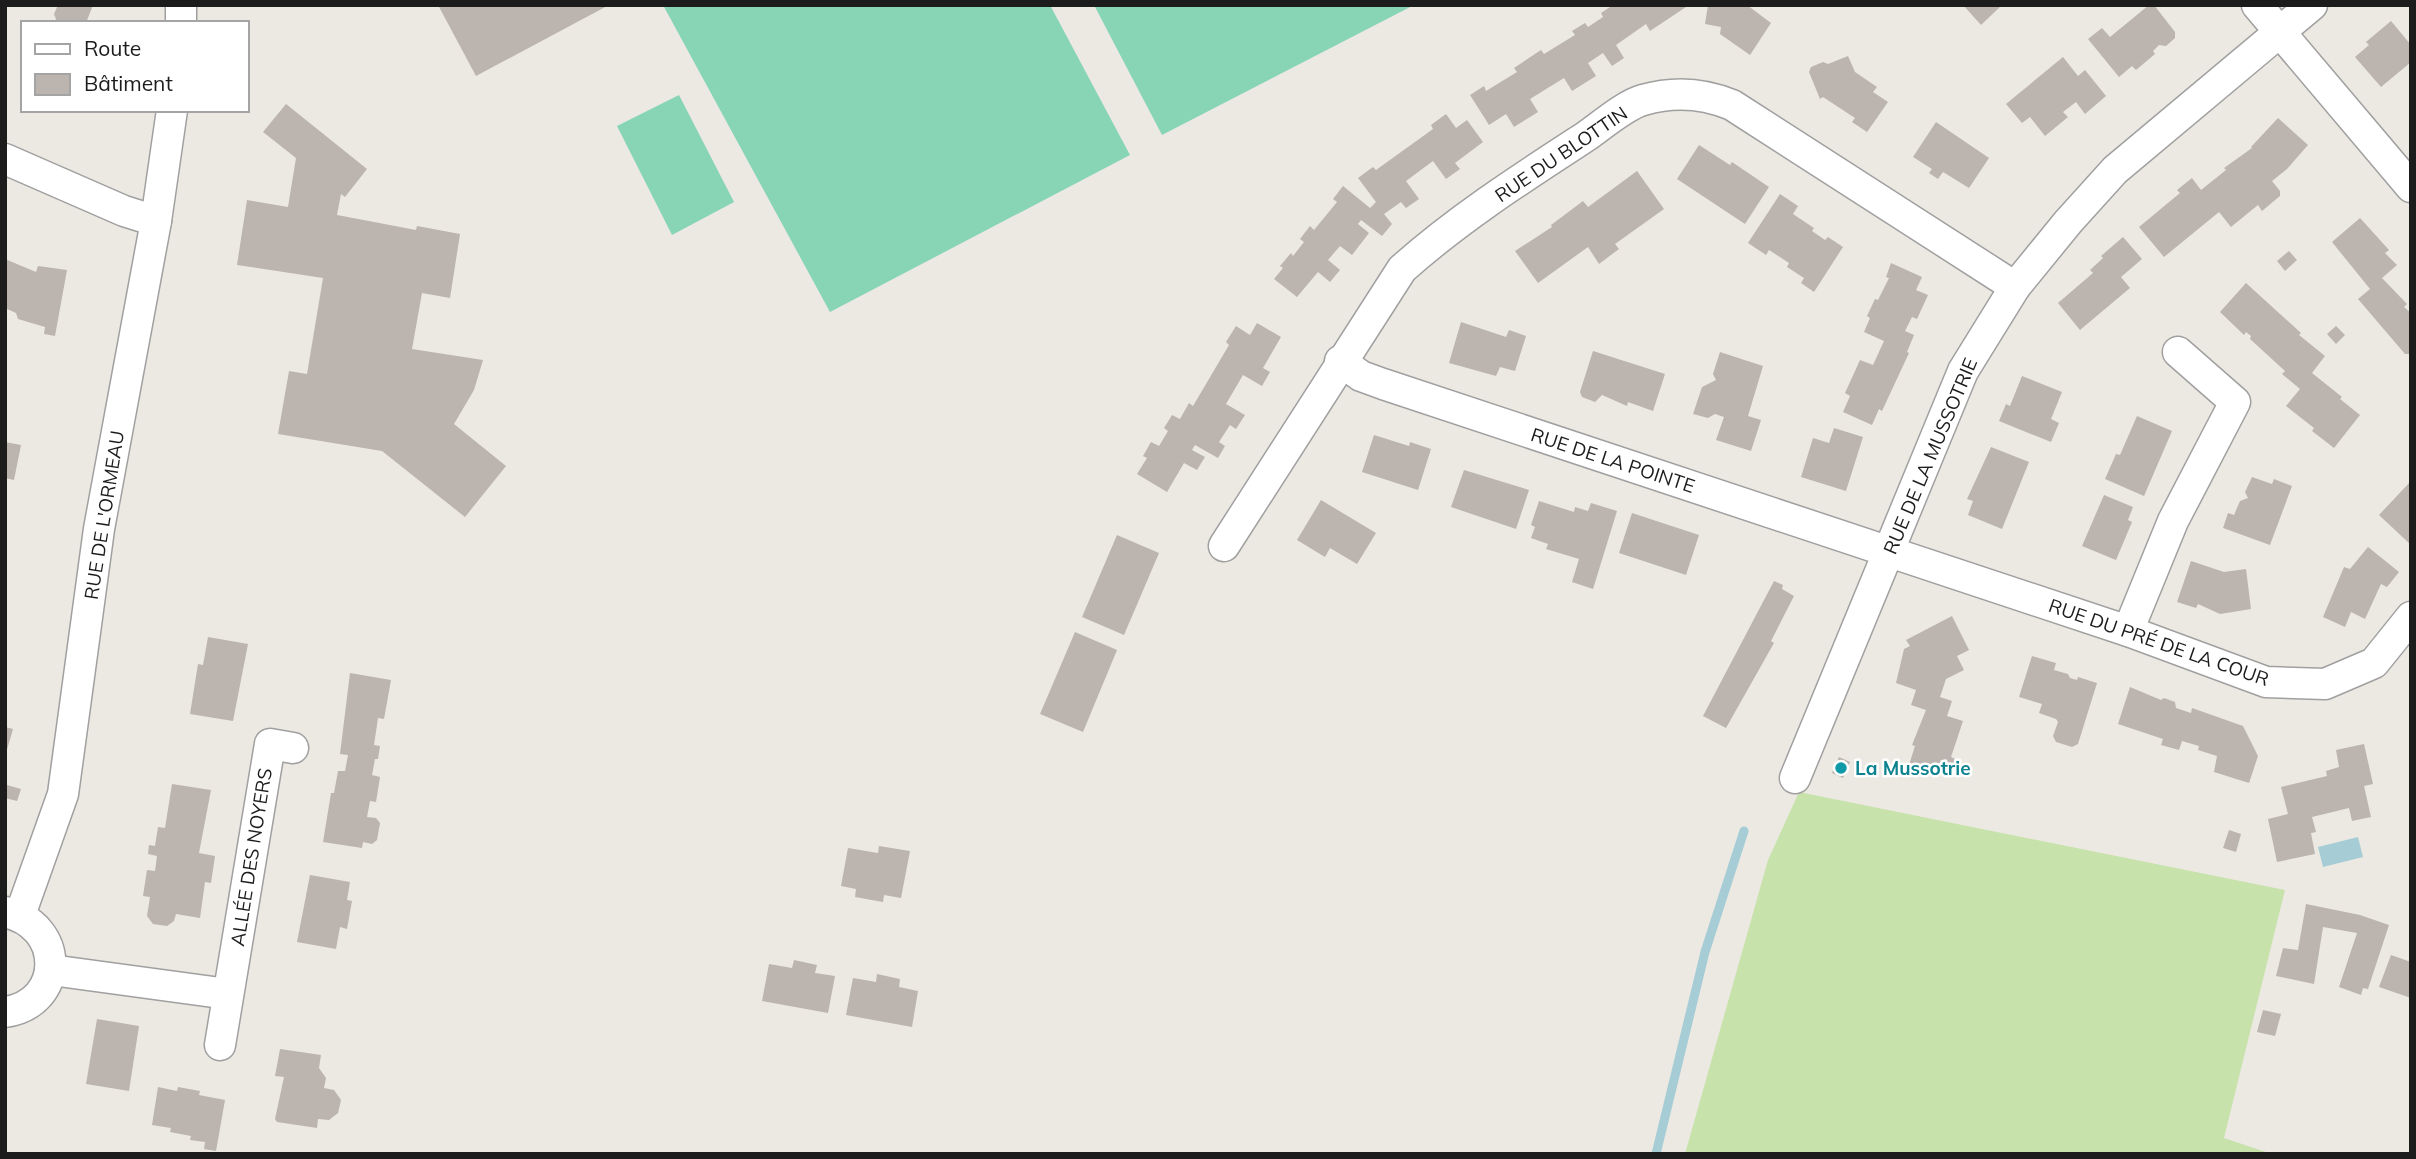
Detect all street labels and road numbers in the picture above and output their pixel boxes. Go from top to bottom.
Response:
street label: RUE DU BLOTTIN [1490,101,1632,207]
street label: RUE DE LA MUSSOTRIE [1878,354,1982,558]
street label: RUE DE LA POINTE [1528,422,1698,498]
street label: RUE DE L'ORMEAU [79,429,129,601]
street label: RUE DU PRÉ DE LA COUR [2046,593,2272,691]
street label: ALLÉE DES NOYERS [225,766,277,948]

